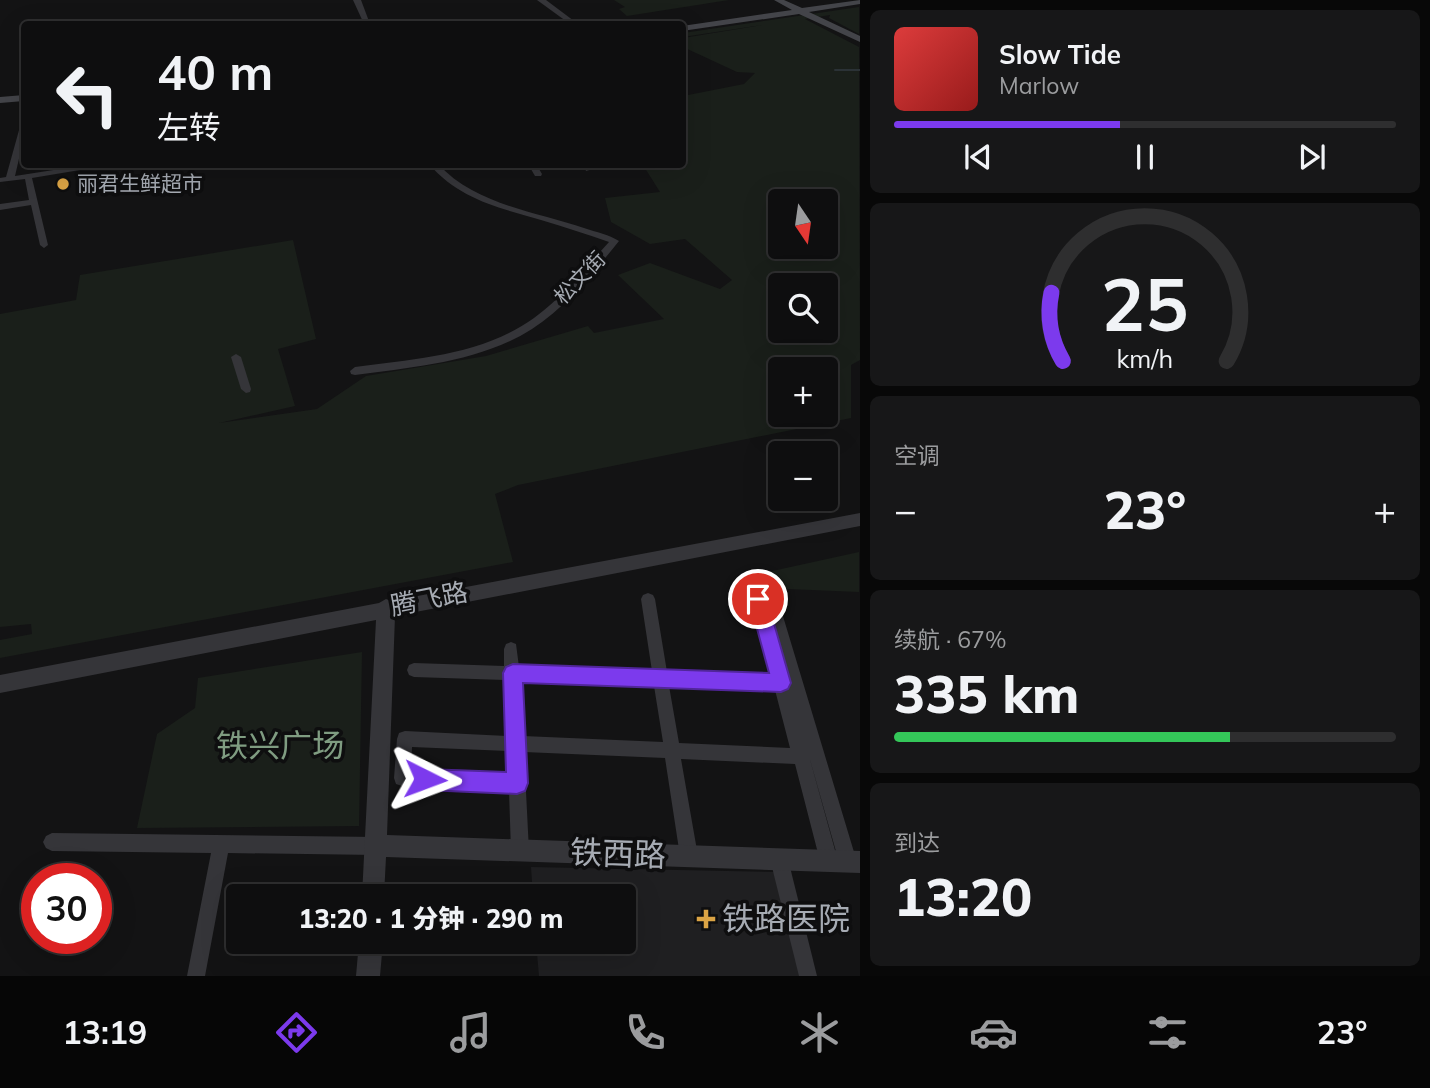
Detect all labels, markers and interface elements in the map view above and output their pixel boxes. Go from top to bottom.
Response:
text: Slow Tide [999,38,1121,71]
text: 40 m [157,41,273,102]
icon: left [42,49,133,140]
text: Marlow [999,71,1079,100]
text: 左转 [157,107,221,147]
icon: previous [959,138,997,176]
icon: pause [1126,138,1164,176]
icon: next [1293,138,1331,176]
place label: 丽君生鲜超市 [77,170,203,196]
marker: 丽君生鲜超市 [55,176,71,192]
north arrow [768,189,838,259]
map controls [768,189,838,511]
street label: 松文街 [548,246,611,309]
text: 25 [1101,258,1189,349]
button: search [768,273,838,343]
text: km/h [1117,343,1173,374]
button: + [768,357,838,427]
button: − [768,441,838,511]
text: 空调 [894,441,940,470]
text: 23° [1104,477,1186,542]
text: − [894,486,917,534]
text: + [1373,486,1396,534]
pin [728,569,788,629]
street label: 腾飞路 [387,575,470,622]
icon: arrive [739,580,777,618]
text: 续航 · 67% [894,625,1006,654]
text: 335 km [894,661,1079,726]
park label: 铁兴广场 [216,725,344,765]
position arrow [388,742,462,816]
text: 到达 [894,828,940,857]
street label: 铁西路 [569,831,667,875]
speed limit sign: 30 [21,863,112,954]
text: 13:20 [894,864,1032,929]
place label: 铁路医院 [722,898,850,938]
text: 13:20 · 1 分钟 · 290 m [299,902,563,935]
marker: 铁路医院 [696,909,716,929]
icon: directions [272,1008,321,1057]
icon: music [446,1008,495,1057]
icon: phone [621,1008,670,1057]
icon: climate [795,1008,844,1057]
icon: car [969,1008,1018,1057]
icon: filters [1143,1008,1192,1057]
text: 13:19 [63,1012,147,1052]
text: 23° [1317,1012,1367,1052]

